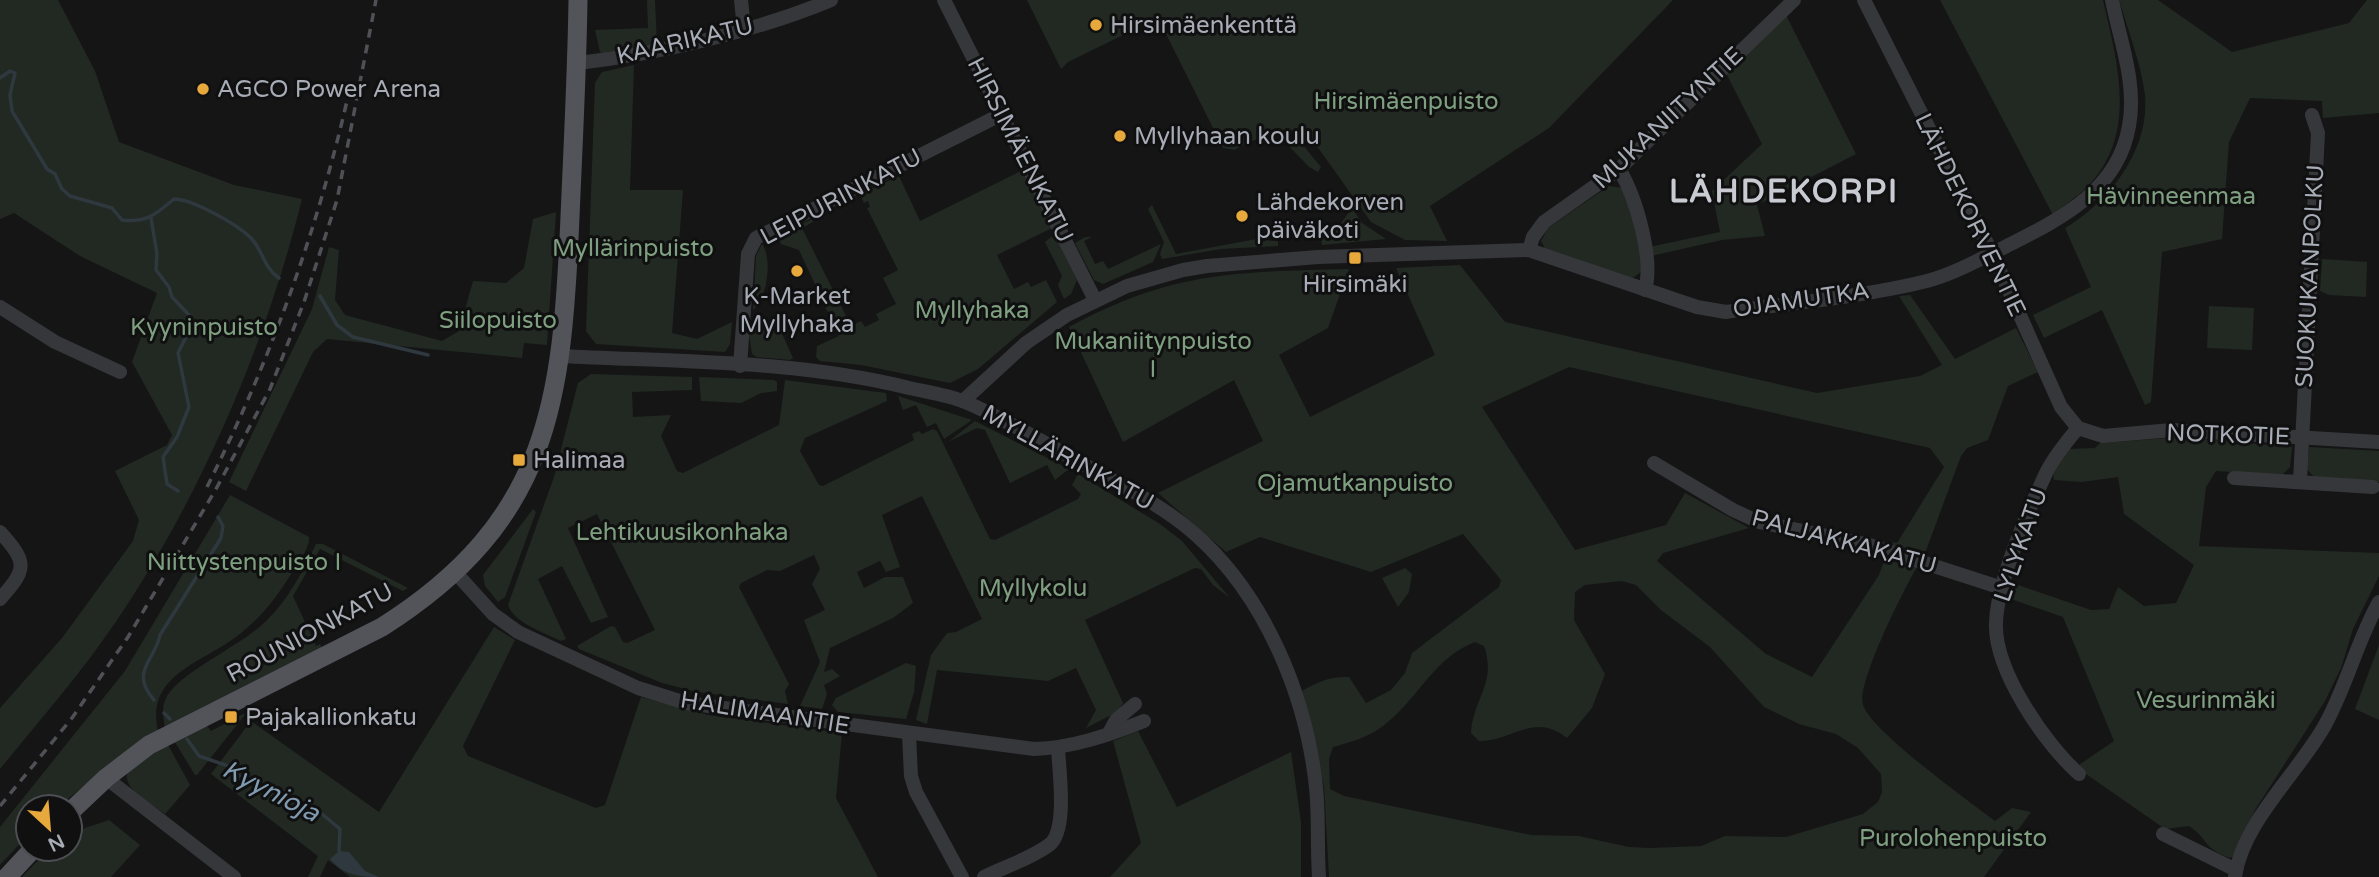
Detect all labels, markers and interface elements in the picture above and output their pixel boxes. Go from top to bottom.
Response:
street label: KAARIKATU [614,11,756,71]
place label: Hirsimäenkenttä [1110,11,1297,40]
marker: Hirsimäenkenttä [1088,17,1104,33]
street label: MUKANIITYNTIE [1587,41,1749,195]
street label: HIRSIMÄENKATU [961,52,1079,248]
place label: AGCO Power Arena [217,75,441,104]
marker: AGCO Power Arena [195,81,211,97]
park label: Hirsimäenpuisto [1313,87,1499,116]
street label: LÄHDEKORVENTIE [1908,109,2032,321]
place label: Myllyhaan koulu [1134,122,1320,151]
marker: Myllyhaan koulu [1112,128,1128,144]
street label: LEIPURINKATU [755,142,927,252]
street label: SUOKUKANPOLKU [2290,164,2330,388]
district label: LÄHDEKORPI [1669,173,1899,211]
park label: Hävinneenmaa [2086,182,2256,211]
place label: Lähdekorven päiväkoti [1256,188,1404,245]
marker: Lähdekorven päiväkoti [1234,208,1250,224]
park label: Myllärinpuisto [552,234,714,263]
marker: Hirsimäki [1347,250,1363,266]
marker: K-Market Myllyhaka [789,263,805,279]
place label: Hirsimäki [1302,270,1408,299]
street label: OJAMUTKA [1731,276,1871,324]
place label: K-Market Myllyhaka [739,282,855,339]
park label: Myllyhaka [914,296,1030,325]
park label: Siilopuisto [439,306,557,335]
park label: Kyyninpuisto [130,313,278,342]
park label: Mukaniitynpuisto I [1054,327,1252,384]
street label: MYLLÄRINKATU [977,399,1159,517]
street label: NOTKOTIE [2166,418,2290,452]
place label: Halimaa [533,446,626,475]
marker: Halimaa [511,452,527,468]
park label: Ojamutkanpuisto [1257,469,1453,498]
street label: LYLYKATU [1988,484,2054,606]
street label: PALJAKKAKATU [1748,503,1940,581]
park label: Lehtikuusikonhaka [575,518,789,547]
park label: Niittystenpuisto I [147,548,341,577]
park label: Myllykolu [979,574,1087,603]
street label: ROUNIONKATU [222,577,398,689]
street label: HALIMAANTIE [678,685,852,741]
park label: Vesurinmäki [2136,686,2276,715]
place label: Pajakallionkatu [245,703,417,732]
marker: Pajakallionkatu [223,709,239,725]
water label: Kyynioja [217,753,326,829]
north arrow [14,793,84,863]
park label: Purolohenpuisto [1859,824,2047,853]
text: N [44,829,68,856]

